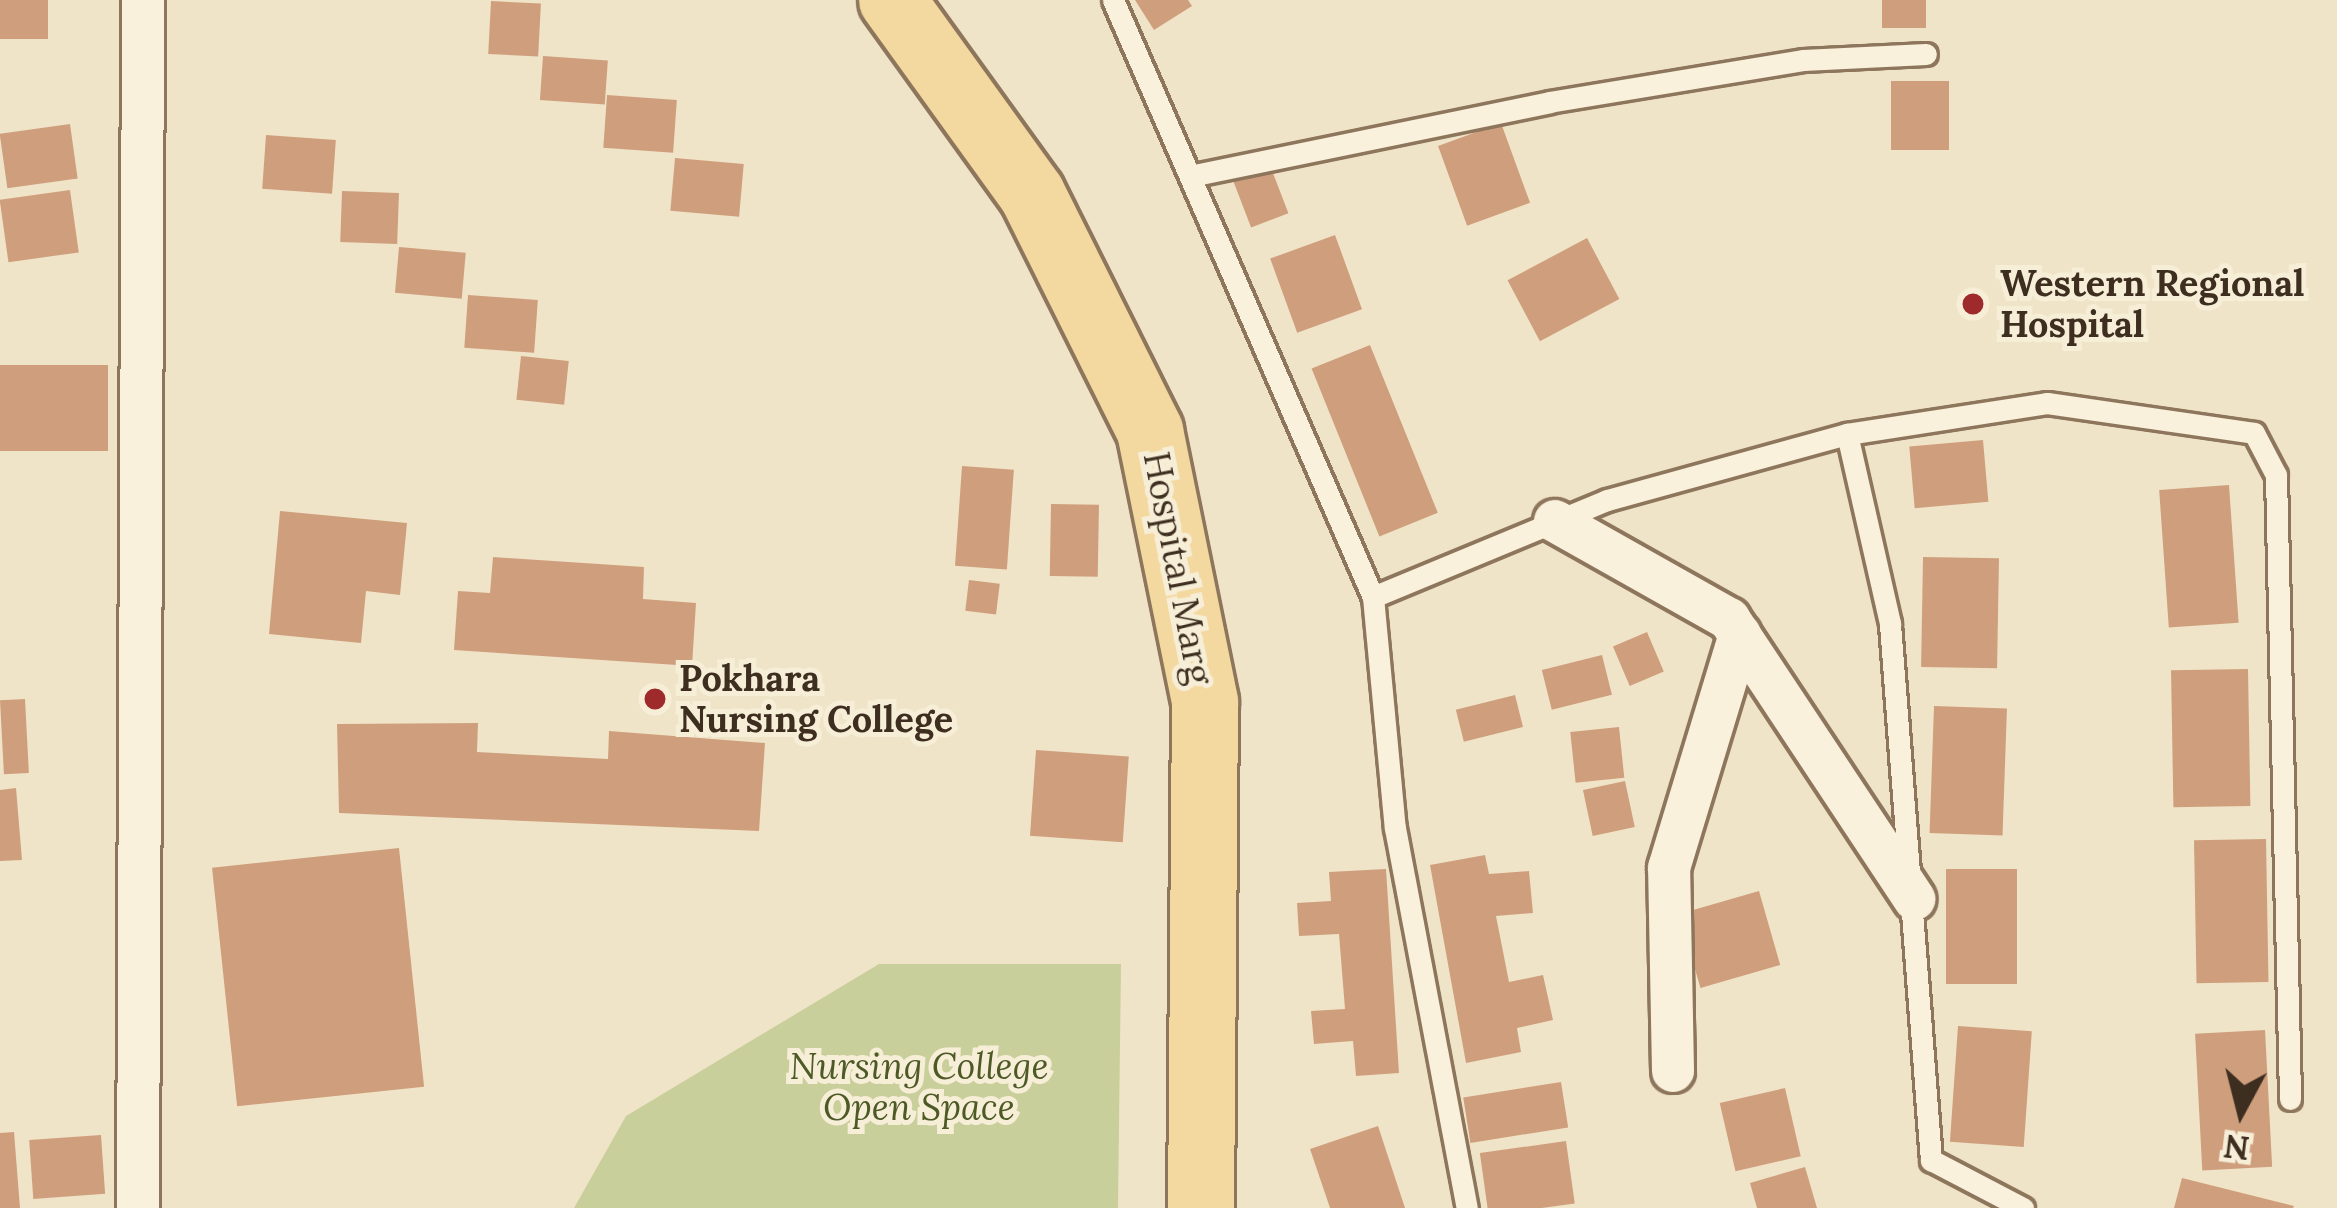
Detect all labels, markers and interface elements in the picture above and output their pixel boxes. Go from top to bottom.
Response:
place label: Western Regional Hospital [2000,261,2304,346]
marker: Western Regional Hospital [1957,288,1989,320]
street label: Hospital Marg [1134,448,1222,688]
place label: Pokhara Nursing College [679,656,953,741]
marker: Pokhara Nursing College [642,686,668,712]
park label: Nursing College Open Space [789,1044,1049,1129]
north arrow [2181,1052,2301,1172]
text: N [2221,1125,2252,1170]

